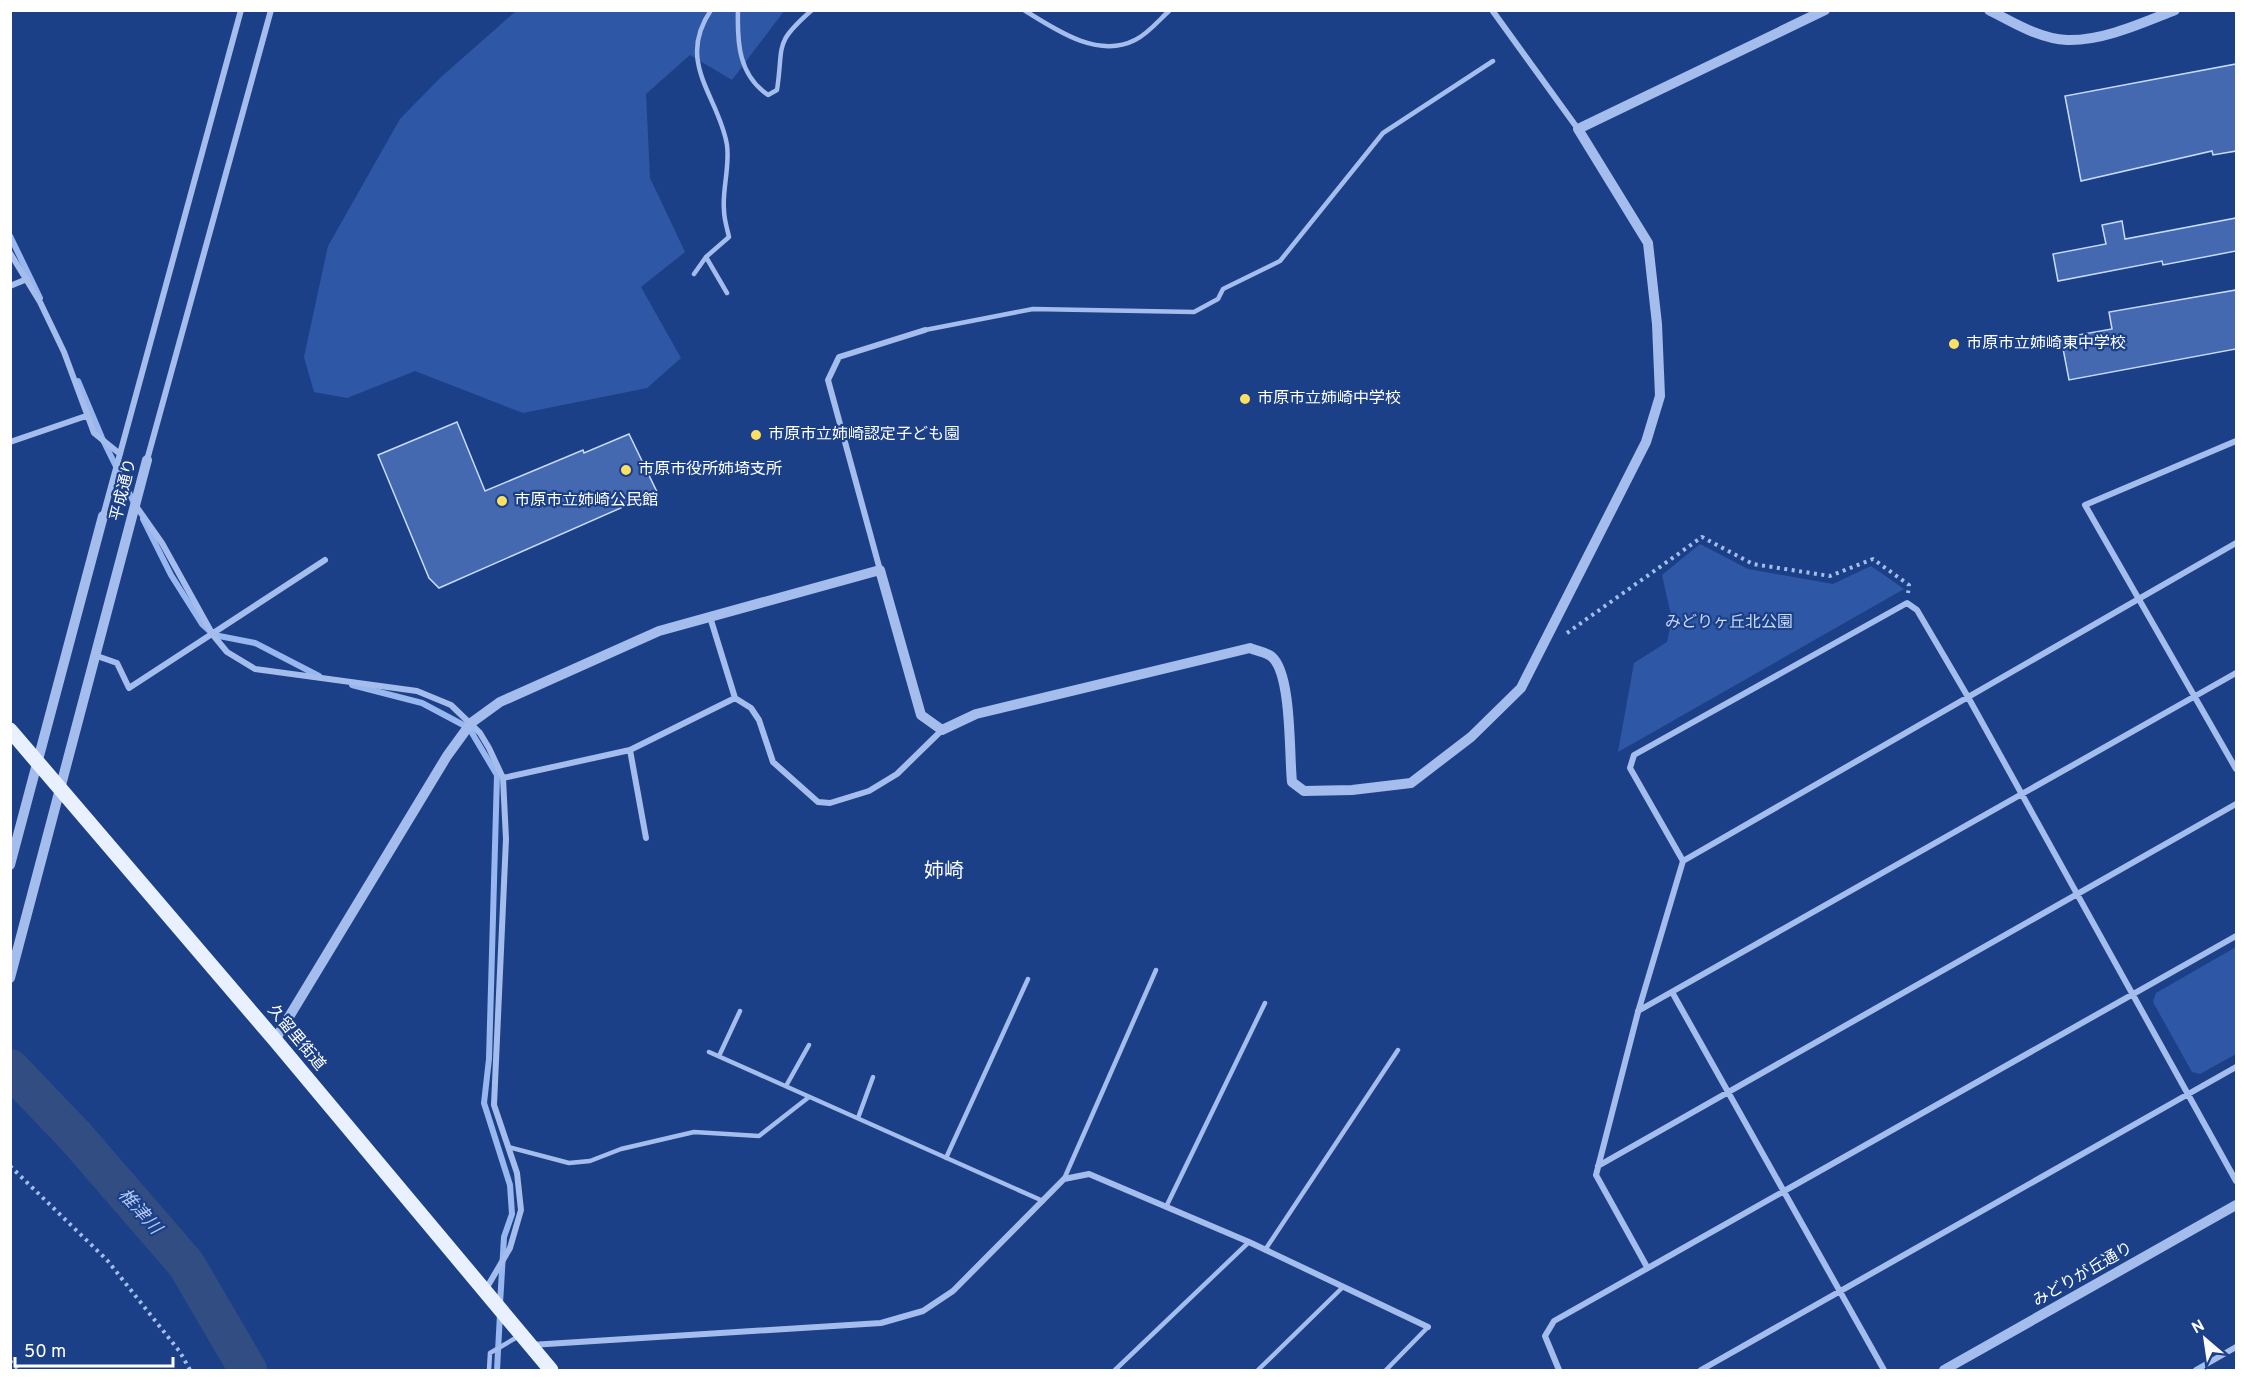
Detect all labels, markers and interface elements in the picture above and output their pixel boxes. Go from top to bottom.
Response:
place label: 市原市立姉崎東中学校 [1966,334,2126,354]
marker: 市原市立姉崎東中学校 [1947,337,1961,351]
place label: 市原市立姉崎中学校 [1257,389,1401,409]
marker: 市原市立姉崎中学校 [1238,392,1252,406]
place label: 市原市立姉崎認定子ども園 [768,425,960,445]
marker: 市原市立姉崎認定子ども園 [749,428,763,442]
street label: 平成通り [107,457,141,523]
place label: 市原市役所姉埼支所 [638,460,782,480]
marker: 市原市役所姉埼支所 [619,463,633,477]
place label: 市原市立姉崎公民館 [514,491,658,511]
marker: 市原市立姉崎公民館 [495,494,509,508]
park label: みどりヶ丘北公園 [1665,613,1793,633]
district label: 姉崎 [924,859,964,885]
street label: 久留里街道 [263,1001,329,1075]
water label: 椎津川 [112,1184,167,1241]
street label: みどりが丘通り [2029,1238,2137,1312]
north arrow [2175,1309,2235,1369]
text: N [2189,1316,2209,1339]
scale bar [15,1330,172,1368]
text: 50 m [24,1341,66,1364]

